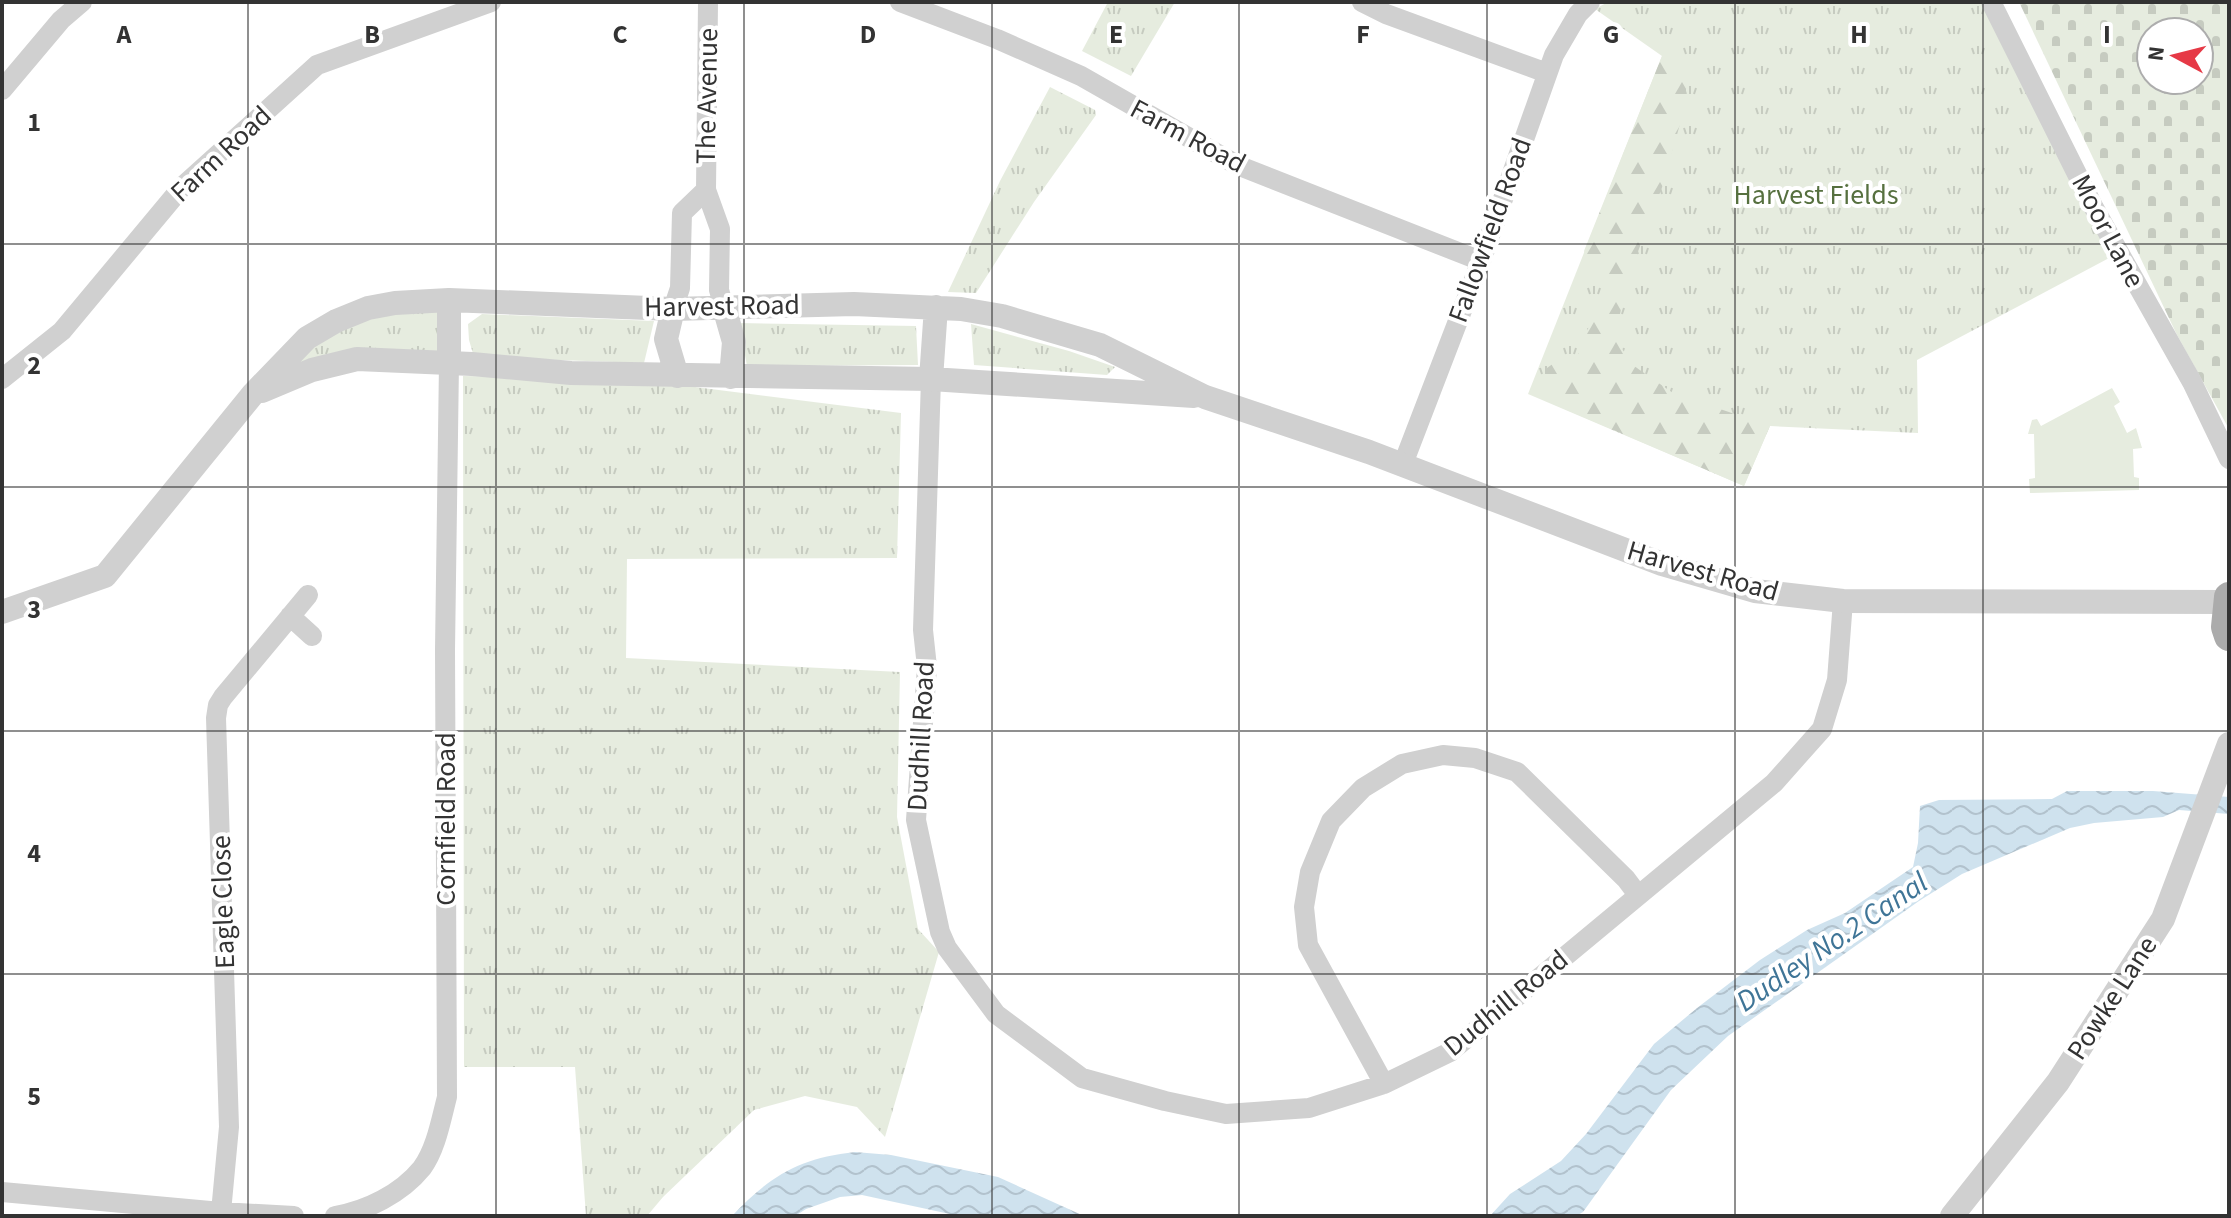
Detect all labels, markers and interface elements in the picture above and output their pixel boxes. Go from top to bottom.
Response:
text: A [116,16,133,53]
text: B [364,16,380,53]
text: C [612,16,628,53]
text: D [860,16,876,53]
text: E [1109,16,1123,53]
text: F [1356,16,1370,53]
text: G [1603,16,1619,53]
text: H [1850,16,1868,53]
text: I [2103,16,2111,53]
north arrow [2135,16,2215,96]
street label: The Avenue [686,28,728,164]
text: N [2139,44,2173,63]
street label: Farm Road [1123,89,1253,183]
street label: Farm Road [161,97,281,211]
text: 1 [27,104,41,141]
street label: Fallowfield Road [1438,132,1542,328]
street label: Moor Lane [2061,167,2155,295]
park label: Harvest Fields [1734,175,1898,215]
street label: Harvest Road [644,285,800,327]
text: 2 [27,347,41,384]
street label: Harvest Road [1623,530,1783,612]
text: 3 [27,591,41,628]
street label: Dudhill Road [897,660,945,812]
street label: Cornfield Road [426,732,466,906]
text: 4 [27,835,41,872]
street label: Eagle Close [201,835,245,969]
water label: Dudley No.2 Canal [1727,861,1937,1022]
street label: Powke Lane [2057,928,2167,1068]
street label: Dudhill Road [1435,940,1577,1066]
text: 5 [27,1078,41,1115]

